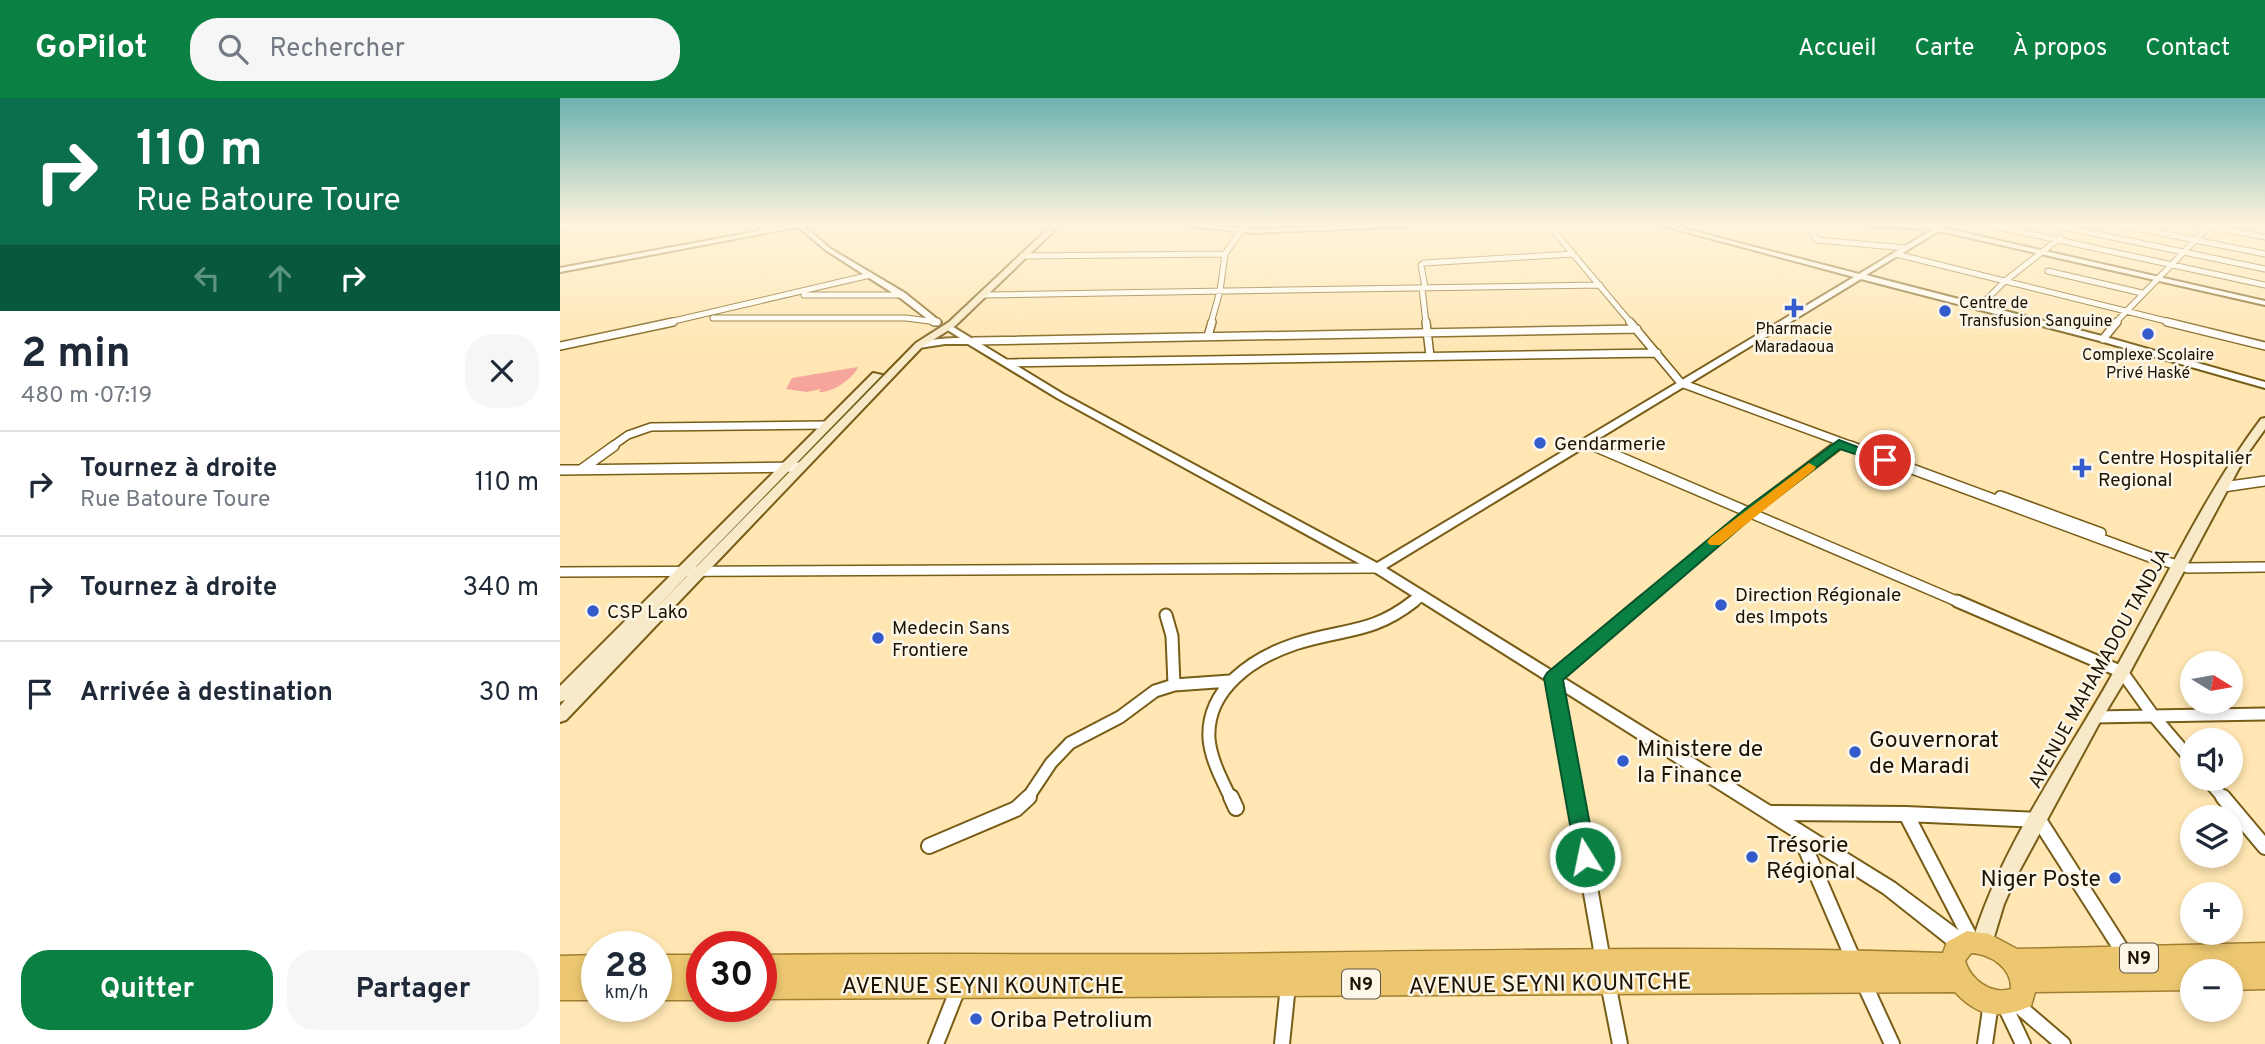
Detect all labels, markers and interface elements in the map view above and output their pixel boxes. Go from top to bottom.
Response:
search box [190,18,680,81]
text: GoPilot [35,28,148,70]
icon: search [214,30,252,68]
text: Rechercher [270,33,405,66]
text: Accueil [1798,34,1877,64]
text: Carte [1915,34,1974,64]
text: À propos [2012,34,2107,64]
text: Contact [2145,34,2230,64]
text: 110 m [136,121,263,183]
icon: right [21,126,112,217]
text: Rue Batoure Toure [136,182,401,222]
icon: left [188,259,226,297]
icon: ahead [261,259,299,297]
icon: right [334,259,372,297]
place label: Centre de Transfusion Sanguine [1959,294,2112,332]
marker: Pharmacie Maradaoua [1786,300,1802,316]
marker: Centre de Transfusion Sanguine [1937,303,1953,319]
place label: Pharmacie Maradaoua [1754,320,1834,358]
marker: Complexe Scolaire Privé Haské [2140,326,2156,342]
text: 2 min [21,329,131,382]
button: close [465,334,539,408]
place label: Complexe Scolaire Privé Haské [2082,346,2214,384]
text: 480 m · 07:19 [21,382,152,411]
pin [1855,430,1915,490]
place label: Gendarmerie [1554,433,1666,457]
marker: Gendarmerie [1532,435,1548,451]
icon: arrive [1866,441,1904,479]
place label: Centre Hospitalier Regional [2098,447,2253,493]
text: Tournez à droite [80,453,277,486]
marker: Centre Hospitalier Regional [2072,458,2092,478]
icon: right [21,465,59,503]
text: 110 m [475,467,539,500]
text: Rue Batoure Toure [80,486,270,515]
street label: AVENUE MAHAMADOU TANDJA [2024,545,2176,793]
icon: right [21,570,59,608]
text: Tournez à droite [80,572,277,605]
text: 340 m [462,572,539,605]
place label: Direction Régionale des Impots [1735,584,1901,630]
marker: Direction Régionale des Impots [1713,597,1729,613]
place label: CSP Lako [607,601,688,625]
marker: CSP Lako [585,603,601,619]
place label: Medecin Sans Frontiere [892,617,1010,663]
marker: Medecin Sans Frontiere [870,630,886,646]
north arrow [2180,651,2244,714]
map controls [2180,651,2243,1022]
icon: arrive [21,675,59,713]
text: Arrivée à destination [80,677,333,710]
text: 30 m [479,677,539,710]
place label: Gouvernorat de Maradi [1869,727,1999,782]
button: sound [2180,728,2243,791]
place label: Ministere de la Finance [1637,736,1763,791]
marker: Gouvernorat de Maradi [1847,744,1863,760]
marker: Ministere de la Finance [1615,753,1631,769]
button: layers [2180,805,2243,868]
position arrow [1548,820,1622,894]
place label: Trésorie Régional [1766,832,1856,887]
marker: Trésorie Régional [1744,849,1760,865]
place label: Niger Poste [1981,866,2101,895]
marker: Niger Poste [2107,870,2123,886]
button: + [2180,882,2243,945]
speed limit sign: 30 [686,931,777,1022]
road number: N9 [2120,944,2158,972]
text: 28 [605,945,648,989]
button: Quitter [21,950,273,1030]
button: Partager [287,950,539,1030]
button: − [2180,959,2243,1022]
street label: AVENUE SEYNI KOUNTCHE [1408,969,1692,1002]
road number: N9 [1342,970,1380,998]
street label: AVENUE SEYNI KOUNTCHE [842,973,1124,1002]
text: km/h [605,982,648,1005]
place label: Oriba Petrolium [990,1007,1152,1036]
marker: Oriba Petrolium [968,1011,984,1027]

